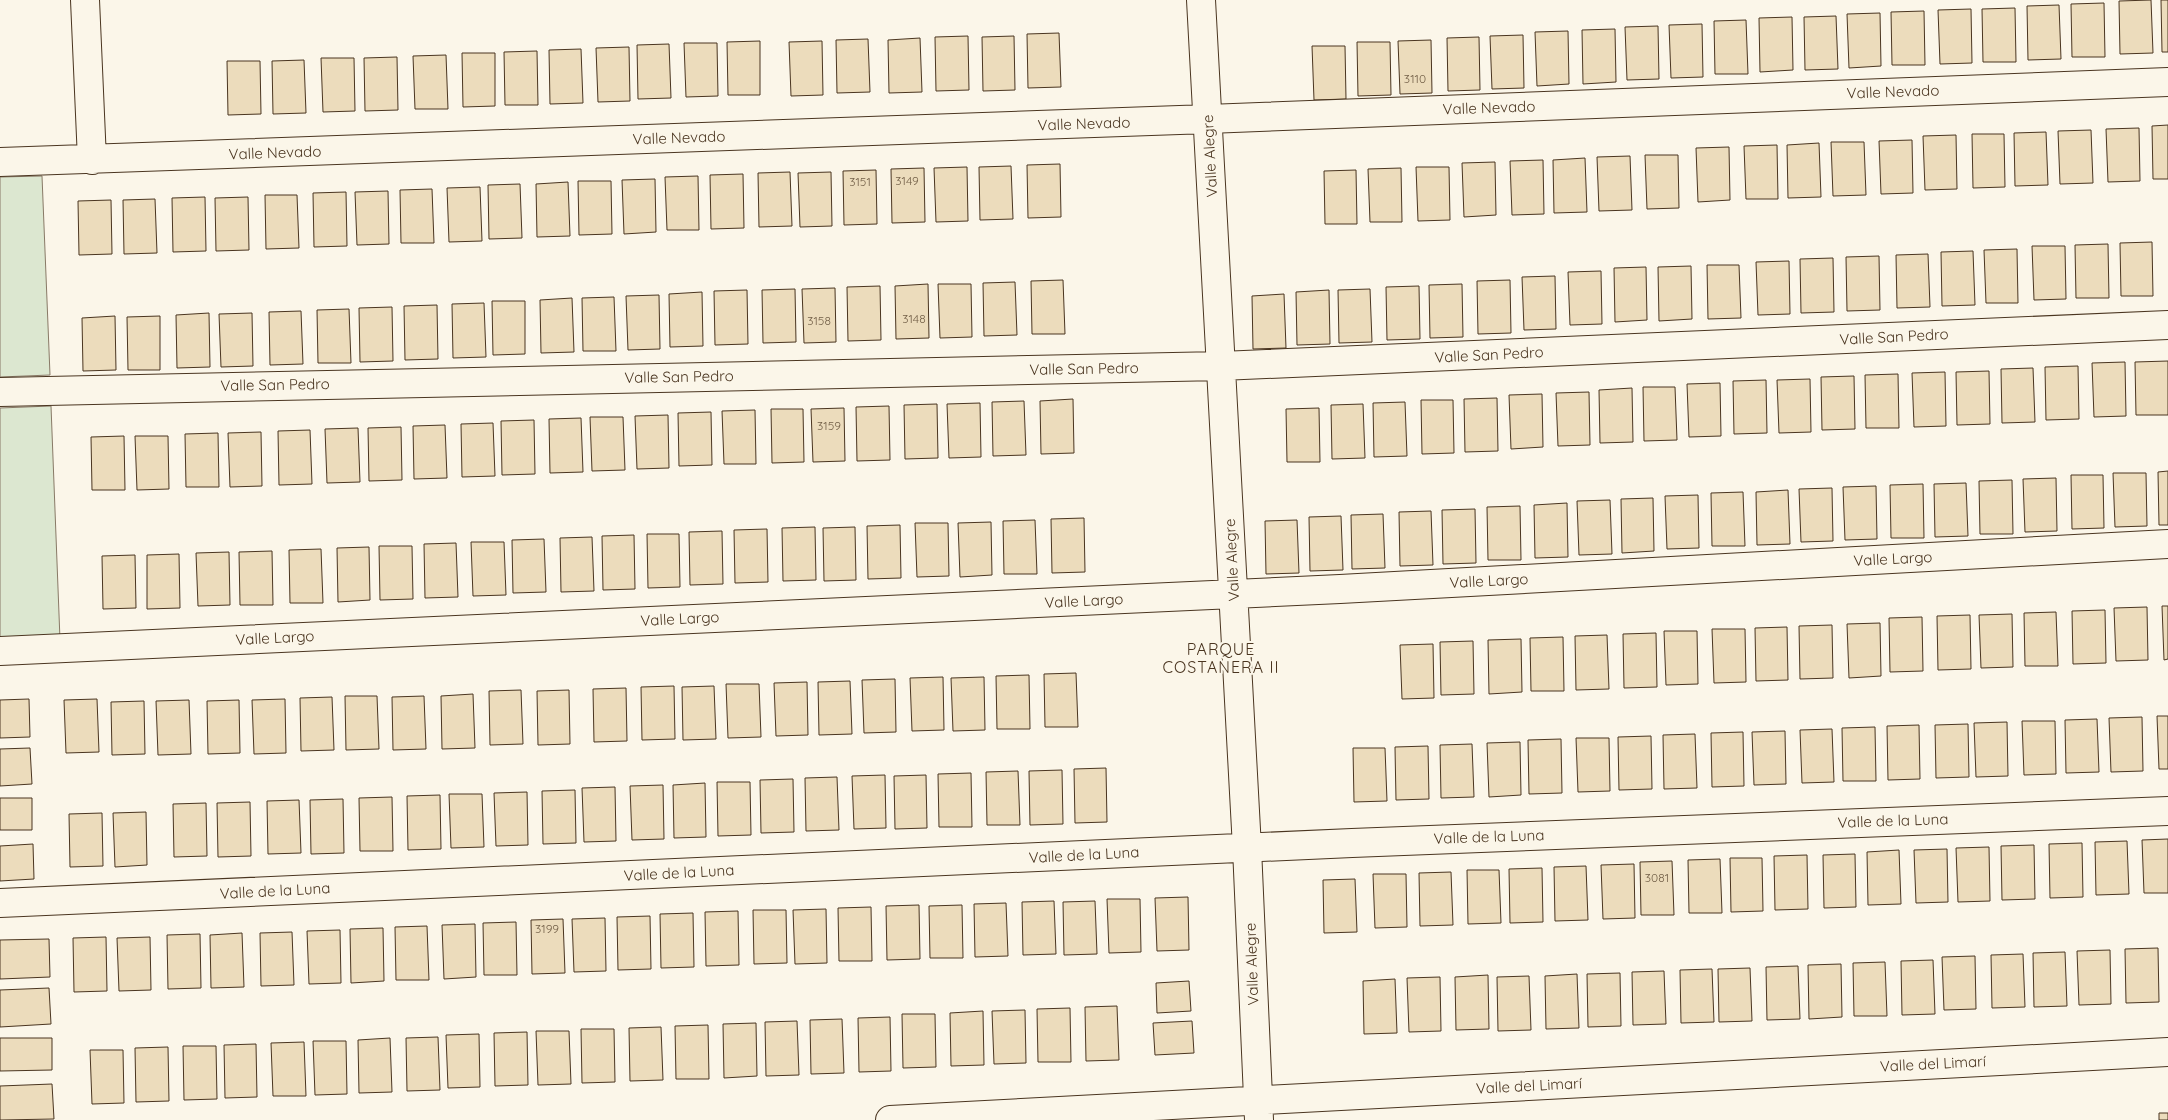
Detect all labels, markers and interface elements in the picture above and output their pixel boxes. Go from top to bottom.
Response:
house number: 3110 [1404,71,1426,86]
street label: Valle Nevado [1846,80,1940,103]
street label: Valle Nevado [1442,96,1536,119]
street label: Valle Nevado [1037,112,1131,135]
street label: Valle Alegre [1198,114,1221,198]
street label: Valle Nevado [632,126,726,149]
street label: Valle Nevado [228,141,322,164]
house number: 3149 [895,173,919,188]
house number: 3151 [849,174,871,189]
house number: 3148 [902,311,926,326]
house number: 3158 [807,313,831,328]
street label: Valle San Pedro [1839,324,1949,349]
street label: Valle San Pedro [1434,342,1544,367]
street label: Valle San Pedro [1029,358,1139,379]
street label: Valle San Pedro [624,366,734,387]
street label: Valle San Pedro [220,374,330,395]
house number: 3159 [817,418,841,433]
street label: Valle Alegre [1220,518,1243,602]
street label: Valle Largo [1853,547,1933,570]
street label: Valle Largo [1449,569,1529,592]
street label: Valle Largo [1044,589,1124,612]
street label: Valle Largo [640,607,720,630]
street label: Valle Largo [235,626,315,649]
district label: PARQUE COSTANERA II [1162,639,1280,677]
street label: Valle de la Luna [1837,809,1949,832]
street label: Valle de la Luna [1433,825,1545,848]
street label: Valle de la Luna [1028,842,1140,867]
street label: Valle de la Luna [623,860,735,885]
house number: 3081 [1645,870,1669,885]
street label: Valle de la Luna [219,878,331,903]
house number: 3199 [535,921,559,936]
street label: Valle Alegre [1241,922,1262,1006]
street label: Valle del Limarí [1879,1051,1987,1076]
street label: Valle del Limarí [1475,1073,1583,1098]

